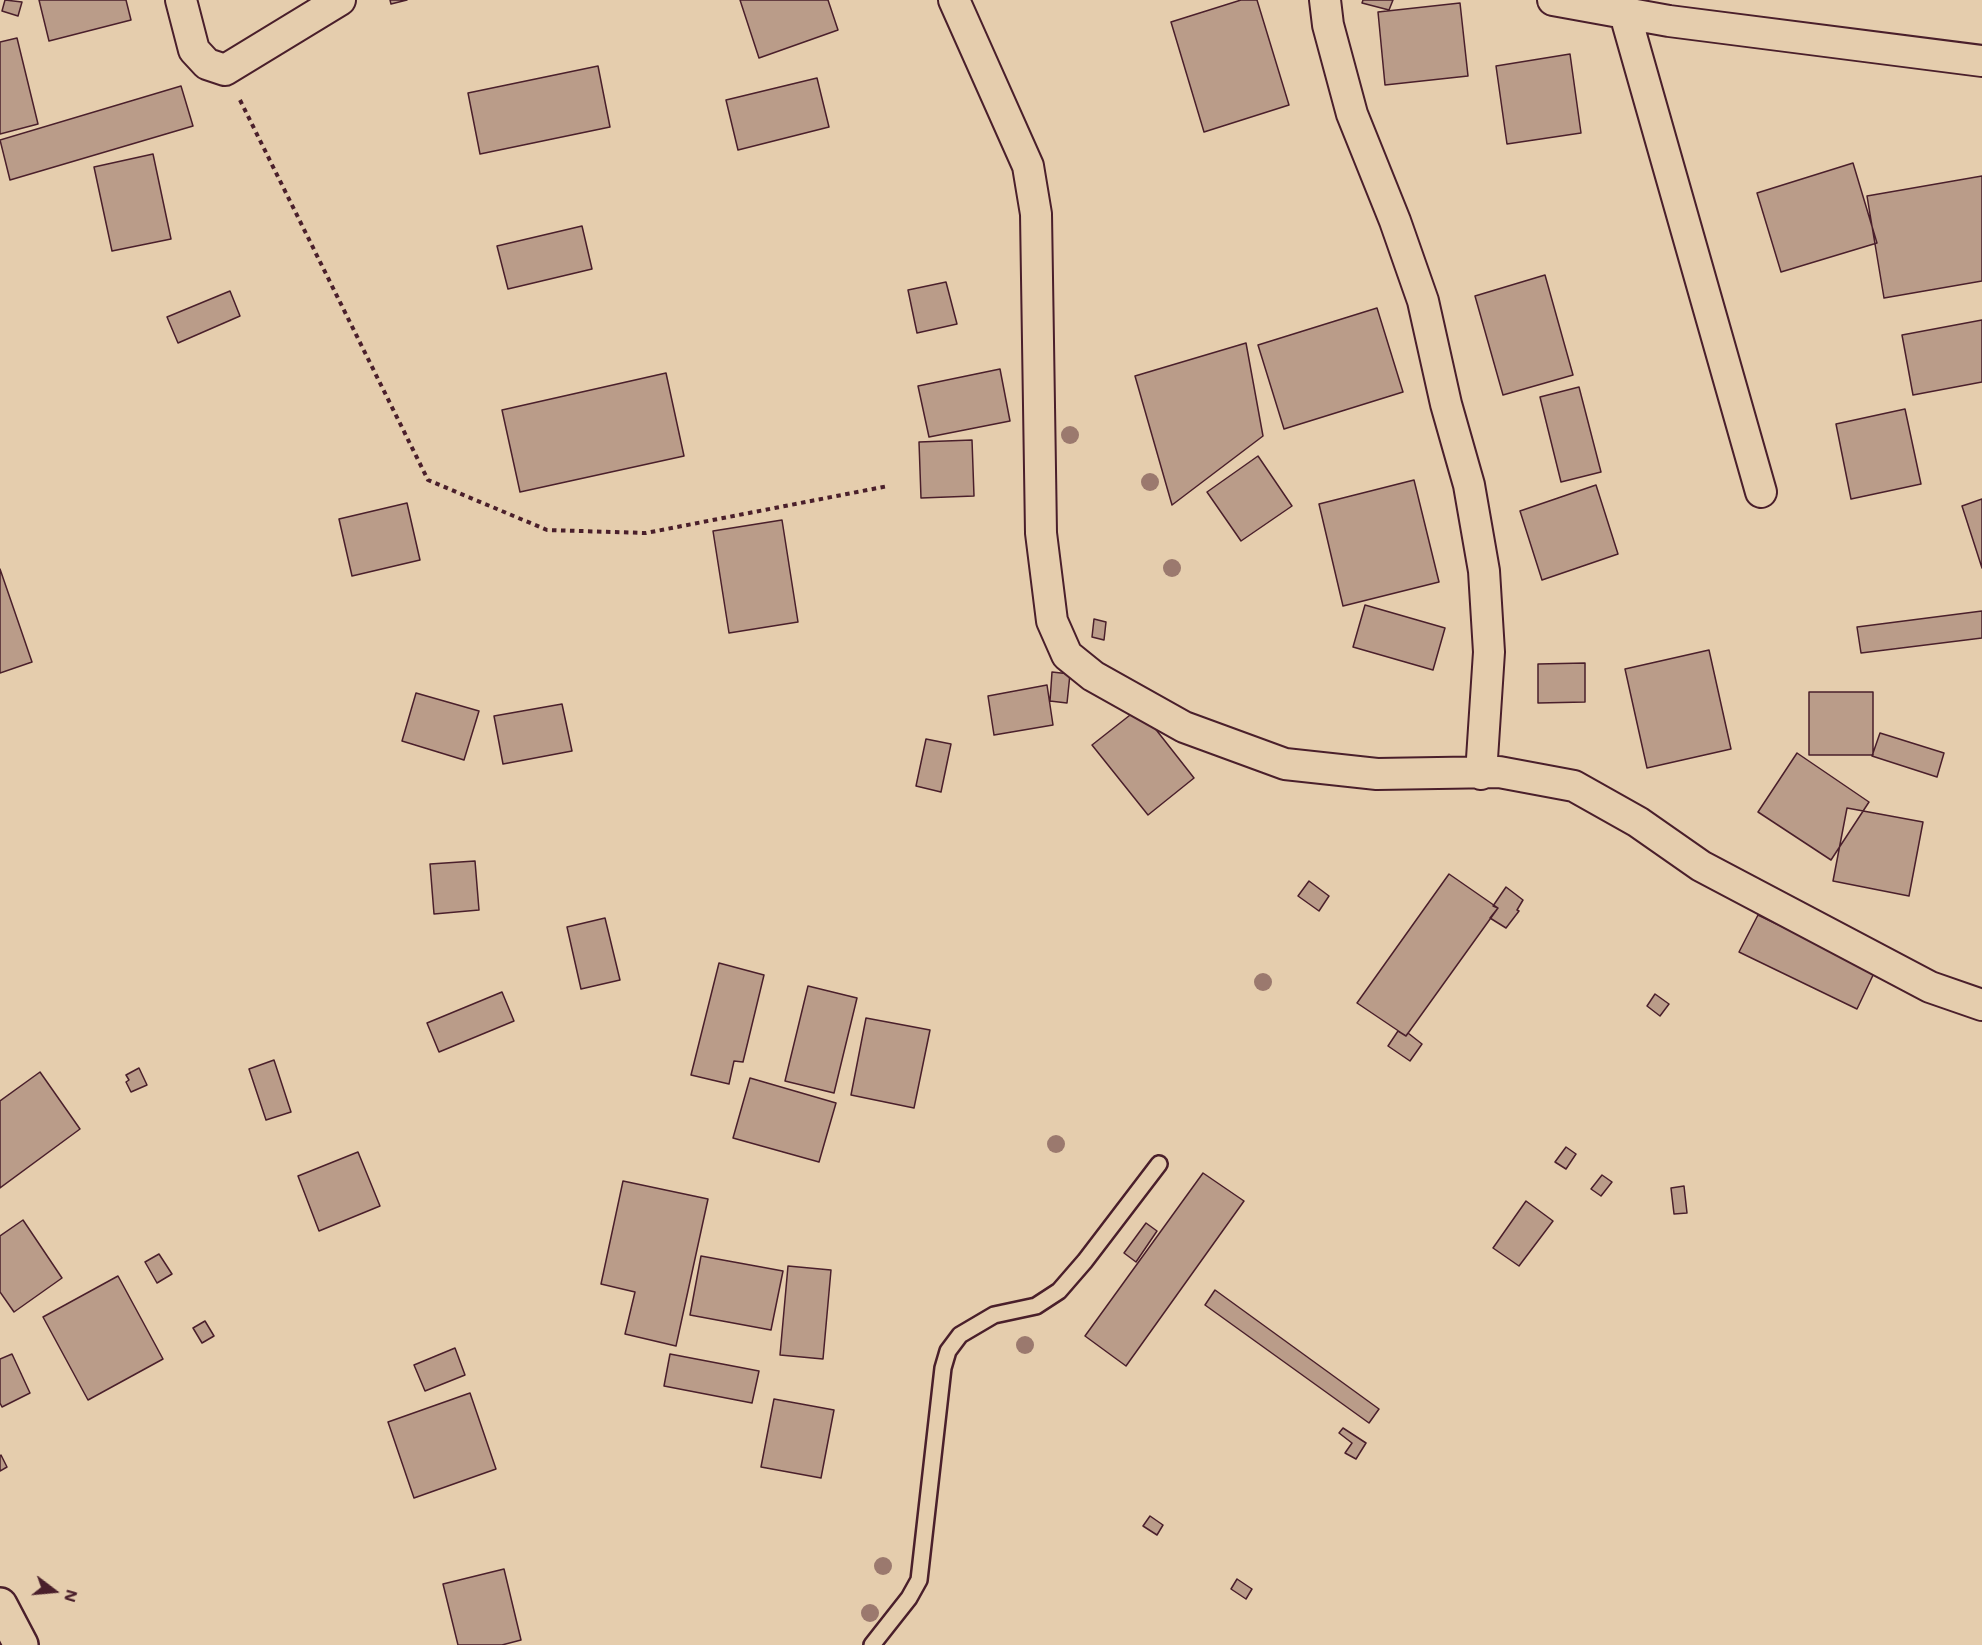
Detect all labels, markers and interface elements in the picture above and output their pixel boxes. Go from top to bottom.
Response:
north arrow [24,1561,84,1621]
text: N [60,1587,84,1605]

